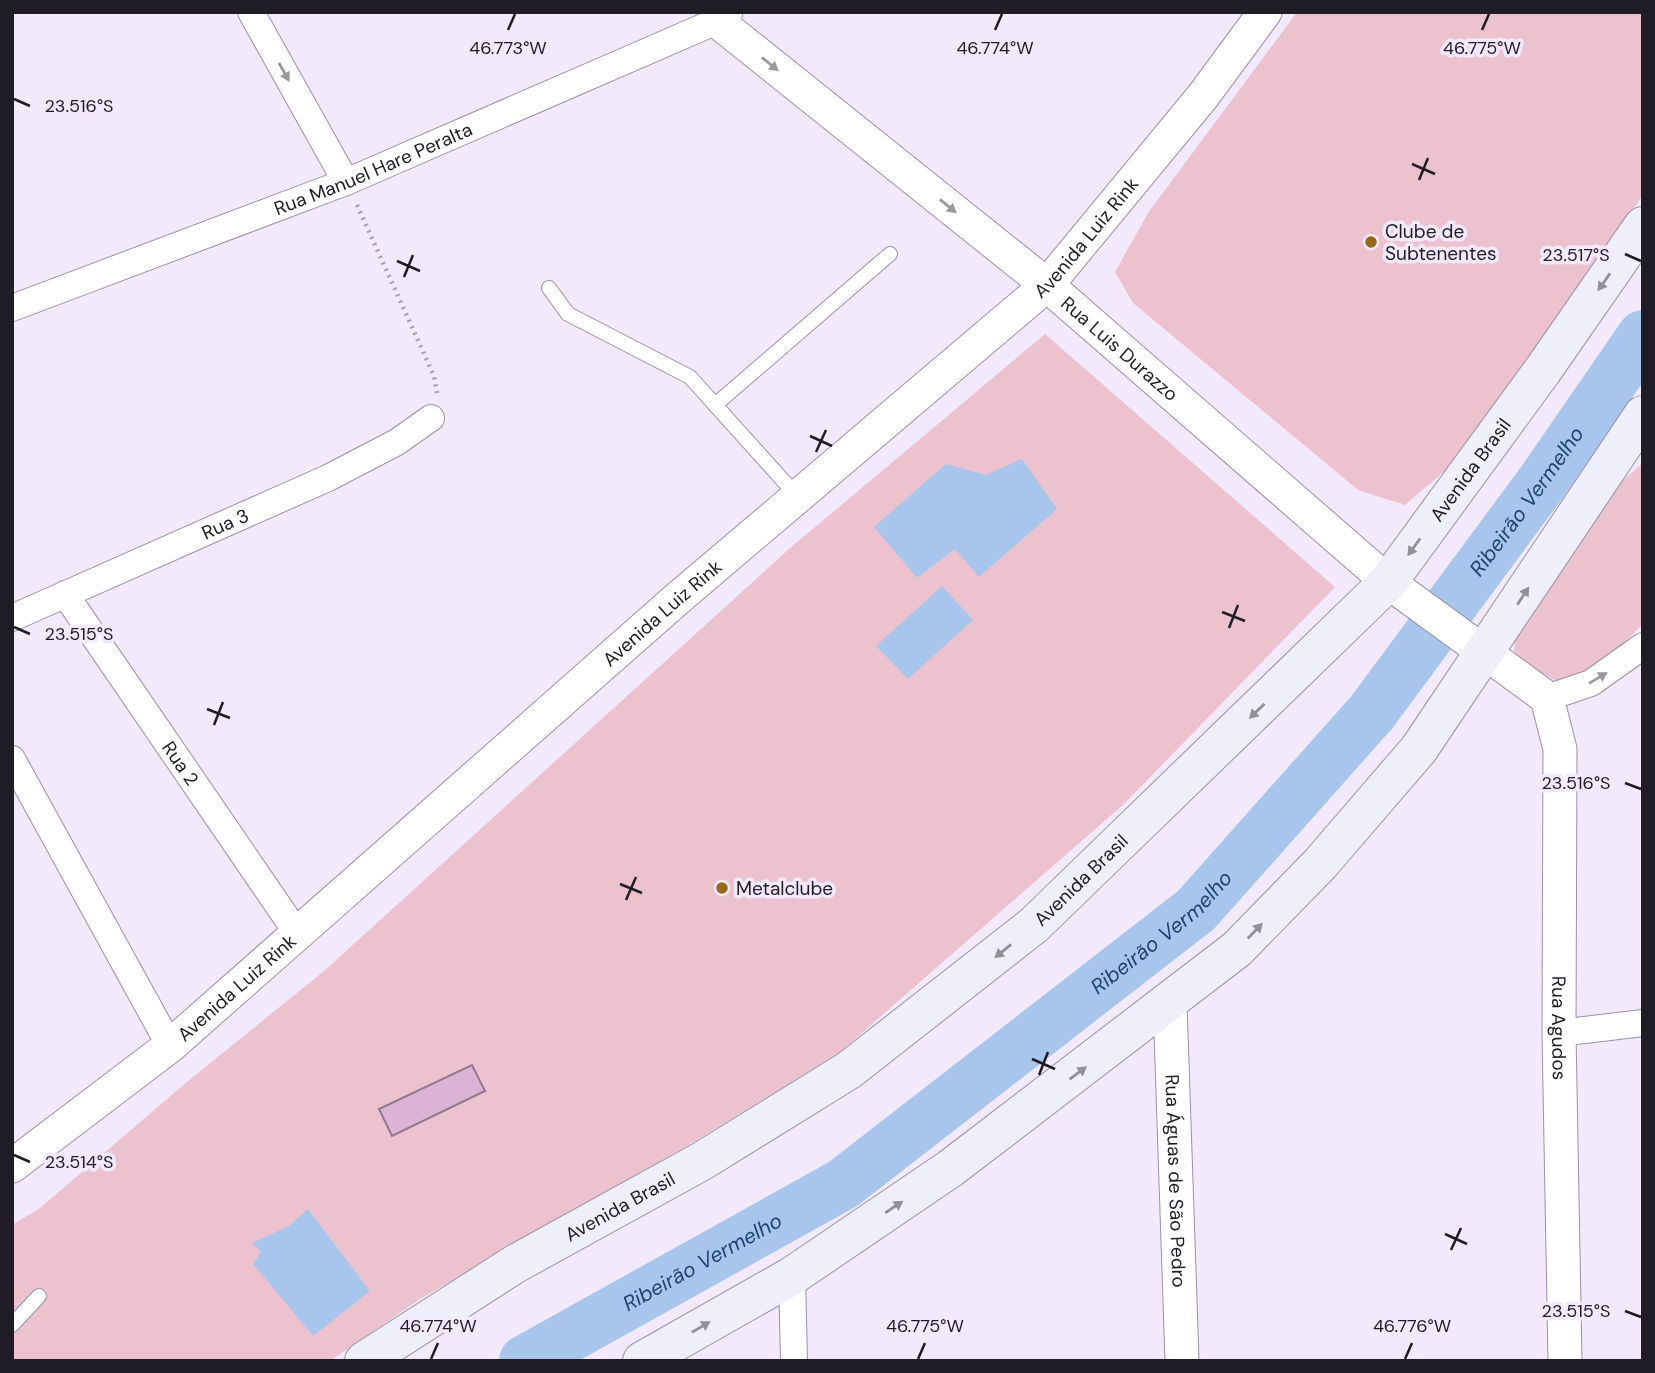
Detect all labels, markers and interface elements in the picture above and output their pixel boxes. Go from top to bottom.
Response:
text: 46.773°W [469,36,547,60]
text: 46.774°W [956,36,1034,60]
text: 46.775°W [1443,36,1521,60]
one-way arrow [761,56,779,71]
one-way arrow [279,62,290,82]
text: 23.516°S [44,94,114,118]
street label: Rua Manuel Hare Peralta [271,117,476,221]
street label: Avenida Luiz Rink [1029,172,1144,304]
one-way arrow [938,198,956,213]
place label: Clube de Subtenentes [1385,219,1497,266]
marker: Clube de Subtenentes [1363,234,1379,250]
text: 23.517°S [1542,243,1610,267]
one-way arrow [1597,273,1611,291]
street label: Rua Luis Durazzo [1056,291,1183,407]
street label: Avenida Brasil [1424,413,1517,527]
water label: Ribeirão Vermelho [1463,421,1590,582]
street label: Rua 3 [198,503,253,545]
one-way arrow [1407,537,1421,556]
street label: Avenida Luiz Rink [597,554,728,672]
one-way arrow [1516,586,1529,605]
text: 23.515°S [45,622,113,646]
one-way arrow [1588,672,1608,685]
one-way arrow [1249,702,1266,719]
street label: Rua 2 [156,736,204,791]
text: 23.516°S [1541,771,1611,795]
street label: Avenida Brasil [1029,829,1134,931]
water label: Ribeirão Vermelho [1085,865,1239,1001]
place label: Metalclube [736,876,833,901]
marker: Metalclube [714,880,730,896]
one-way arrow [1247,922,1264,939]
street label: Avenida Luiz Rink [172,928,302,1047]
one-way arrow [994,943,1012,958]
street label: Rua Agudos [1546,976,1572,1080]
one-way arrow [1069,1066,1087,1080]
street label: Rua Águas de São Pedro [1159,1074,1192,1288]
text: 23.514°S [45,1150,113,1174]
street label: Avenida Brasil [560,1166,679,1247]
one-way arrow [884,1200,904,1213]
water label: Ribeirão Vermelho [618,1207,787,1318]
text: 23.515°S [1542,1299,1610,1323]
text: 46.774°W [399,1314,477,1338]
text: 46.775°W [886,1314,964,1338]
text: 46.776°W [1373,1314,1451,1338]
one-way arrow [692,1321,711,1333]

